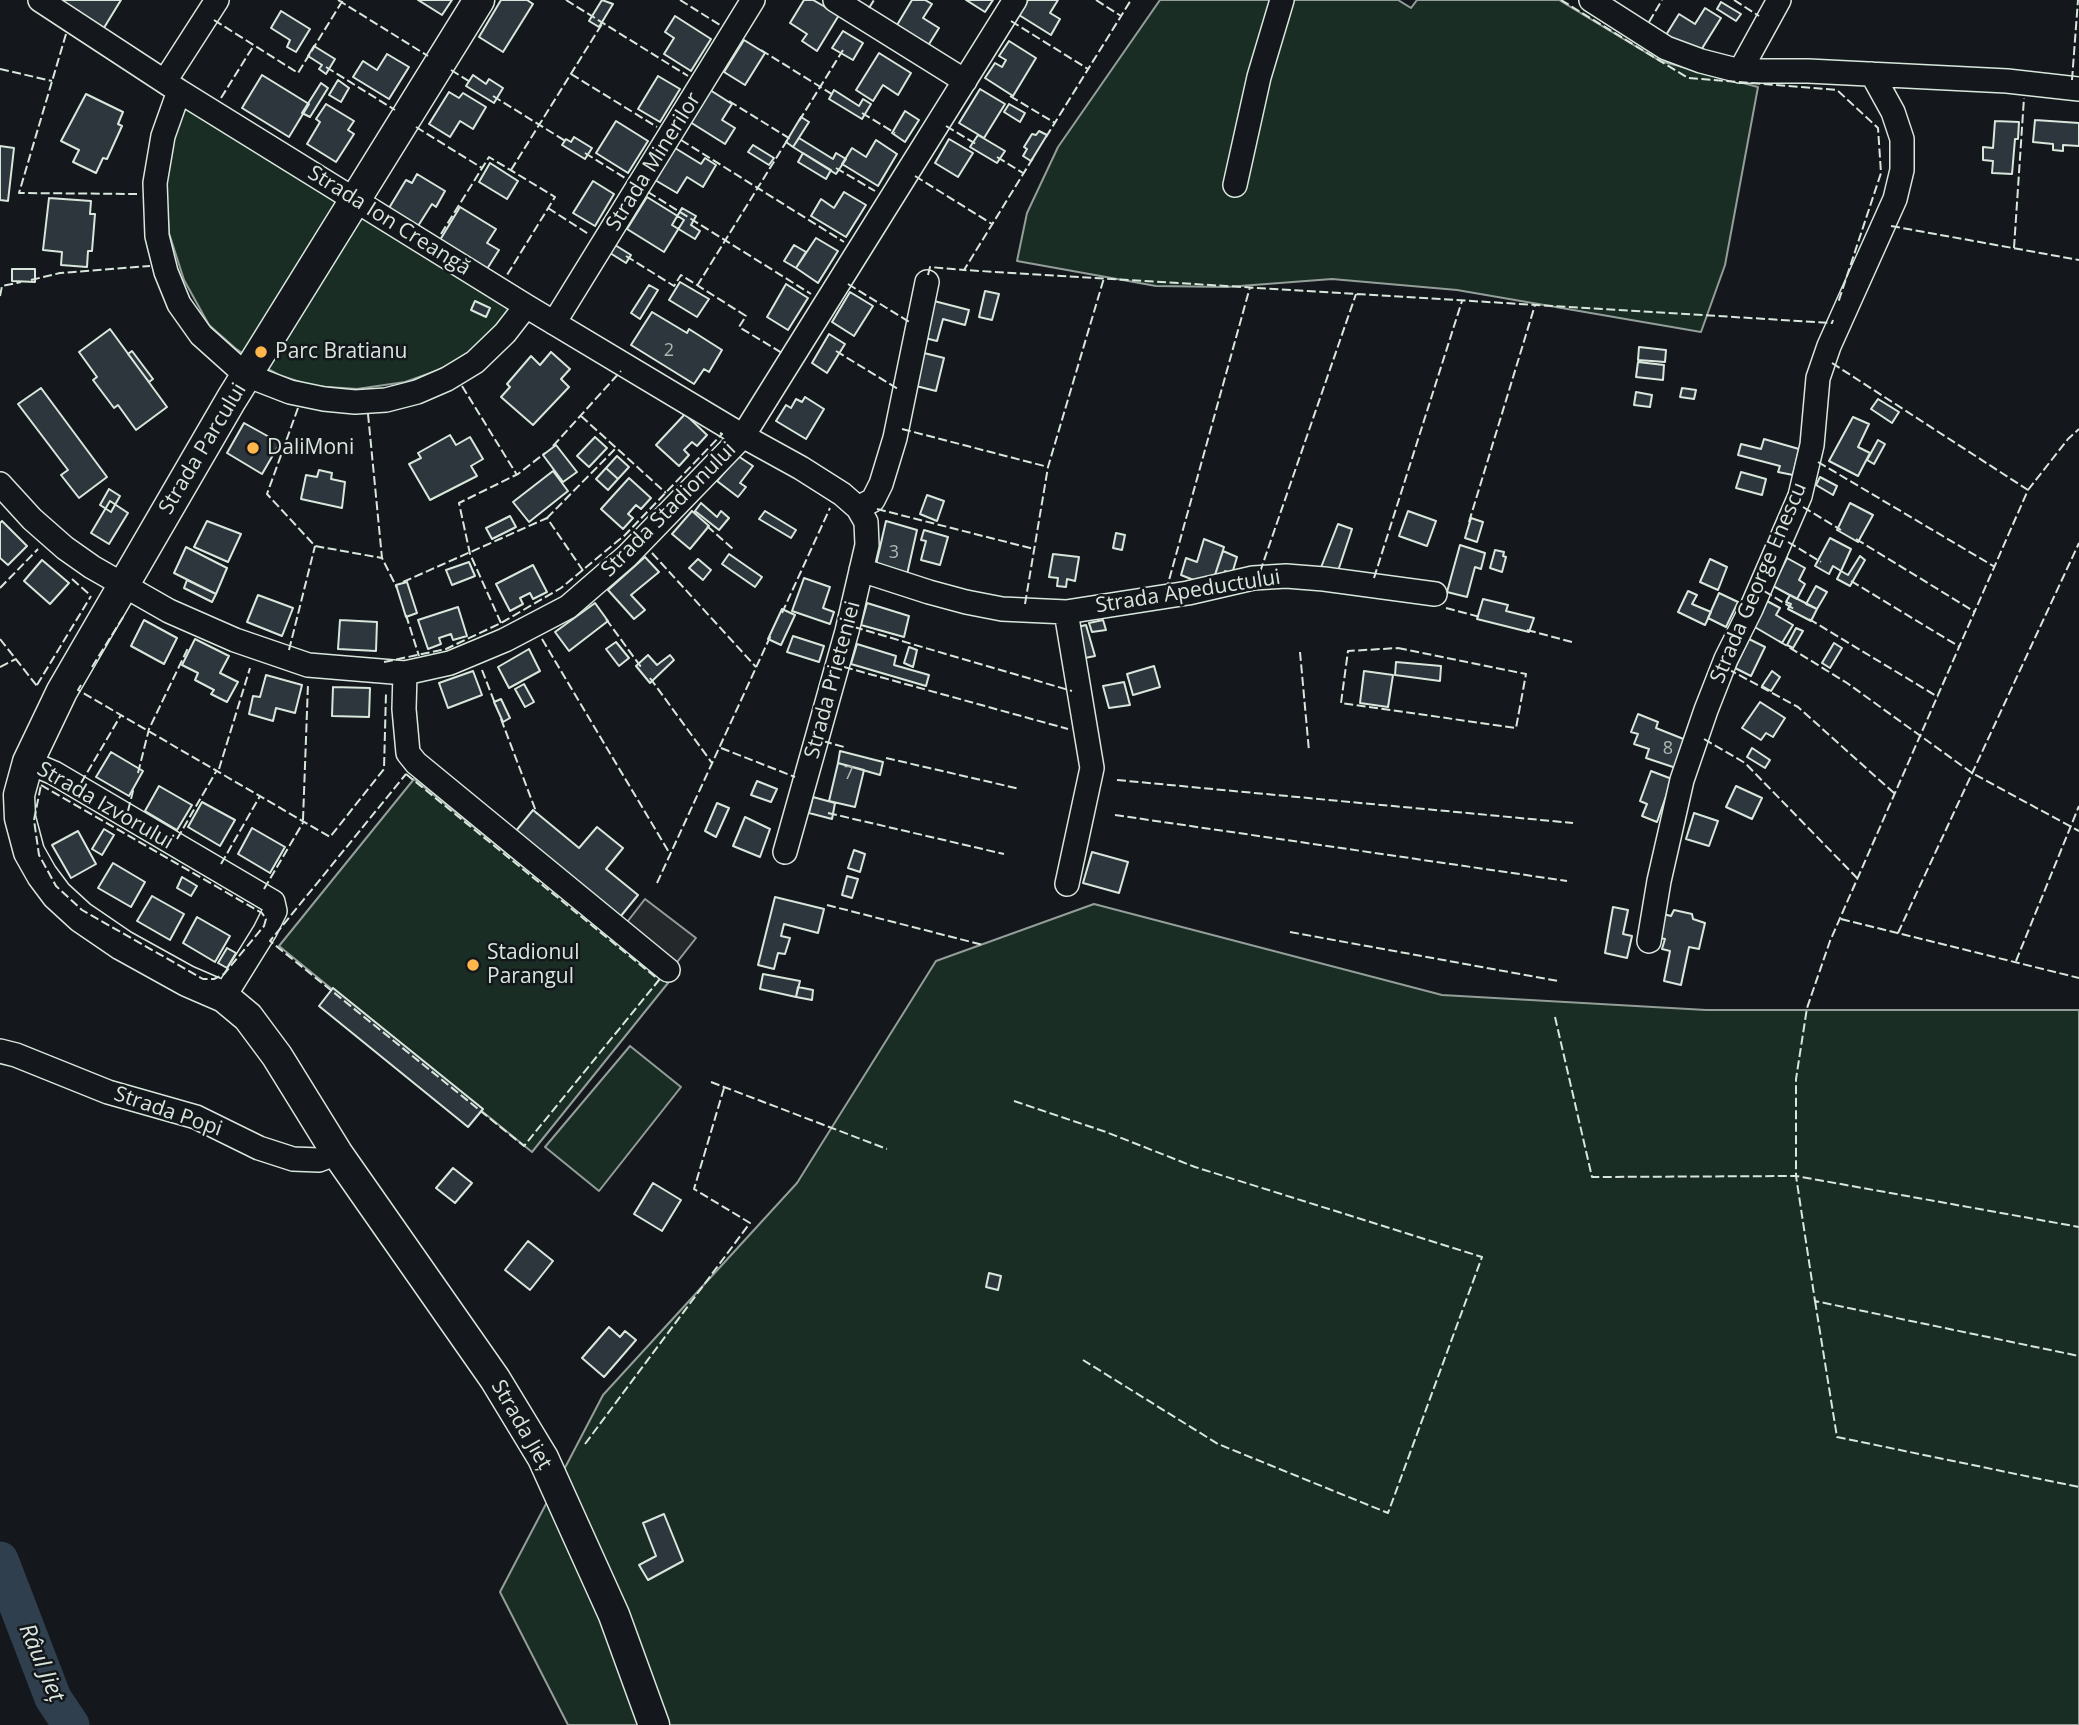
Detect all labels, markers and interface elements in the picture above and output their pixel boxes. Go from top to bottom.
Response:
street label: Strada Minerilor [601,88,707,236]
street label: Strada Ion Creangă [303,161,475,281]
place label: Parc Bratianu [275,339,407,365]
house number: 2 [664,340,674,362]
marker: Parc Bratianu [253,344,269,360]
street label: Strada Parcului [154,379,252,519]
place label: DaliMoni [267,435,354,461]
street label: Strada Stadionului [596,437,742,583]
marker: DaliMoni [245,440,261,456]
street label: Strada George Enescu [1705,479,1813,687]
house number: 3 [889,542,899,564]
street label: Strada Apeductului [1094,565,1282,619]
street label: Strada Prieteniei [800,598,866,762]
house number: 8 [1663,738,1673,760]
street label: Strada Izvorului [32,757,178,855]
house number: 7 [844,763,854,785]
place label: Stadionul Parangul [487,940,580,990]
marker: Stadionul Parangul [465,957,481,973]
street label: Strada Popi [111,1082,225,1142]
street label: Strada Jieț [485,1376,557,1474]
water label: Râul Jieț [12,1620,70,1706]

